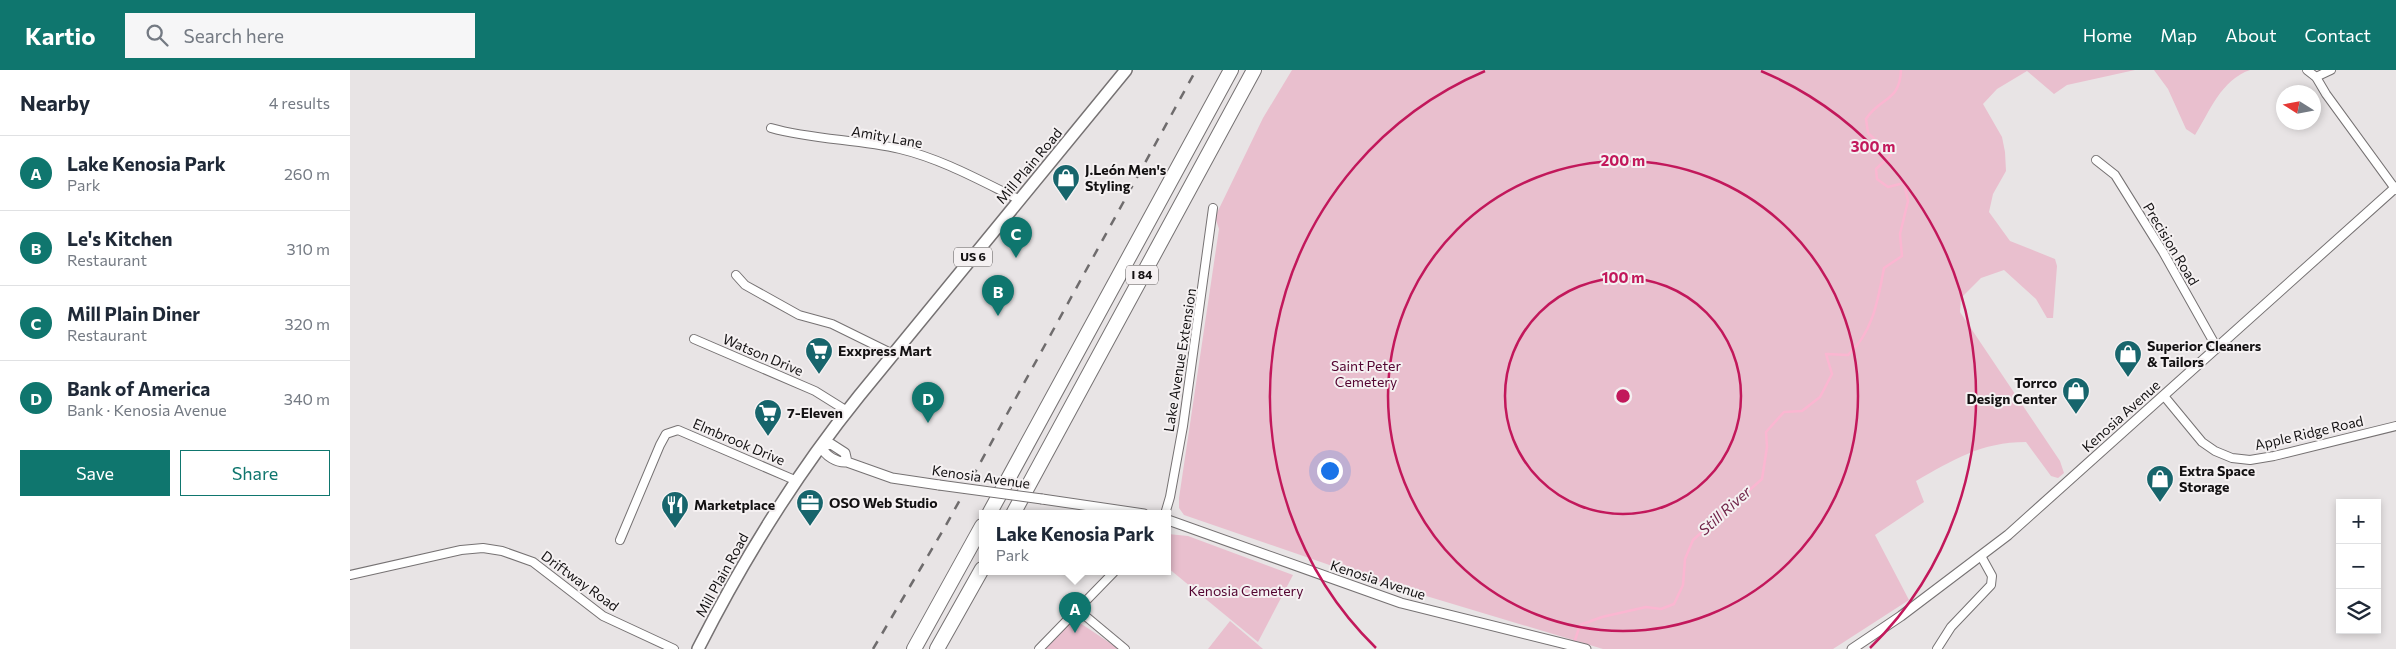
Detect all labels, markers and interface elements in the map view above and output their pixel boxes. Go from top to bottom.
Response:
search box [125,13,475,58]
text: Kartio [25,21,95,50]
icon: search [143,21,171,49]
text: Search here [183,24,284,47]
text: Home [2083,24,2132,46]
text: Map [2160,24,2197,46]
text: About [2225,24,2277,46]
text: Contact [2305,24,2371,46]
north arrow [2276,85,2321,130]
text: Nearby [20,90,90,115]
text: 4 results [269,93,330,112]
street label: Amity Lane [850,122,924,151]
street label: Mill Plain Road [992,124,1065,207]
text: 300 m [1851,137,1895,155]
text: 200 m [1601,151,1645,169]
text: Lake Kenosia Park [67,152,226,175]
place label: J.León Men's Styling [1085,161,1167,194]
shop icon: J.León Men's Styling [1051,163,1081,202]
text: A [30,164,42,183]
text: 260 m [284,164,330,183]
text: Park [67,175,100,194]
street label: Precision Road [2140,199,2203,288]
pin: C [1000,217,1032,258]
text: Le's Kitchen [67,227,173,250]
text: B [31,239,41,258]
text: 310 m [287,239,330,258]
road number: US 6 [954,248,992,266]
text: Restaurant [67,250,147,269]
road number: I 84 [1126,266,1158,284]
text: 100 m [1602,268,1644,286]
pin: B [982,275,1014,316]
street label: Lake Avenue Extension [1160,287,1199,433]
text: Mill Plain Diner [67,302,200,325]
text: C [31,314,41,333]
text: 320 m [285,314,330,333]
text: Restaurant [67,325,147,344]
street label: Watson Drive [720,330,806,379]
supermarket icon: Exxpress Mart [804,336,834,375]
place label: Superior Cleaners & Tailors [2147,337,2262,370]
shop icon: Superior Cleaners & Tailors [2113,339,2143,378]
place label: Exxpress Mart [838,342,932,359]
park label: Saint Peter Cemetery [1331,357,1401,390]
place label: Torrco Design Center [1966,374,2057,407]
shop icon: Torrco Design Center [2061,376,2091,415]
street label: Kenosia Avenue [2078,376,2163,455]
text: Bank of America [67,377,210,400]
pin: D [912,382,944,423]
centre of rings [1614,387,1632,405]
text: D [30,389,42,408]
text: 340 m [284,389,330,408]
supermarket icon: 7-Eleven [753,398,783,437]
text: Bank · Kenosia Avenue [67,400,227,419]
place label: 7-Eleven [787,404,843,421]
street label: Apple Ridge Road [2253,412,2365,453]
street label: Elmbrook Drive [691,414,788,469]
button: Save [20,450,170,496]
button: Share [180,450,330,496]
your location [1317,458,1343,484]
street label: Kenosia Avenue [931,461,1031,492]
place label: Extra Space Storage [2179,462,2255,495]
shop icon: Extra Space Storage [2145,464,2175,503]
water label: Still River [1694,481,1755,539]
office icon: OSO Web Studio [795,488,825,527]
restaurant icon: Marketplace [660,490,690,529]
place label: OSO Web Studio [829,494,938,511]
place label: Marketplace [694,496,775,513]
map controls [2336,499,2381,634]
button: + [2336,499,2381,544]
popup [979,510,1171,575]
text: Lake Kenosia Park [996,522,1154,545]
street label: Mill Plain Road [691,530,752,620]
button: − [2336,544,2381,589]
text: Park [996,545,1029,564]
street label: Driftway Road [538,547,622,614]
street label: Kenosia Avenue [1328,556,1428,603]
park label: Kenosia Cemetery [1189,582,1303,599]
button: layers [2336,589,2381,634]
pin: A [1059,592,1091,633]

